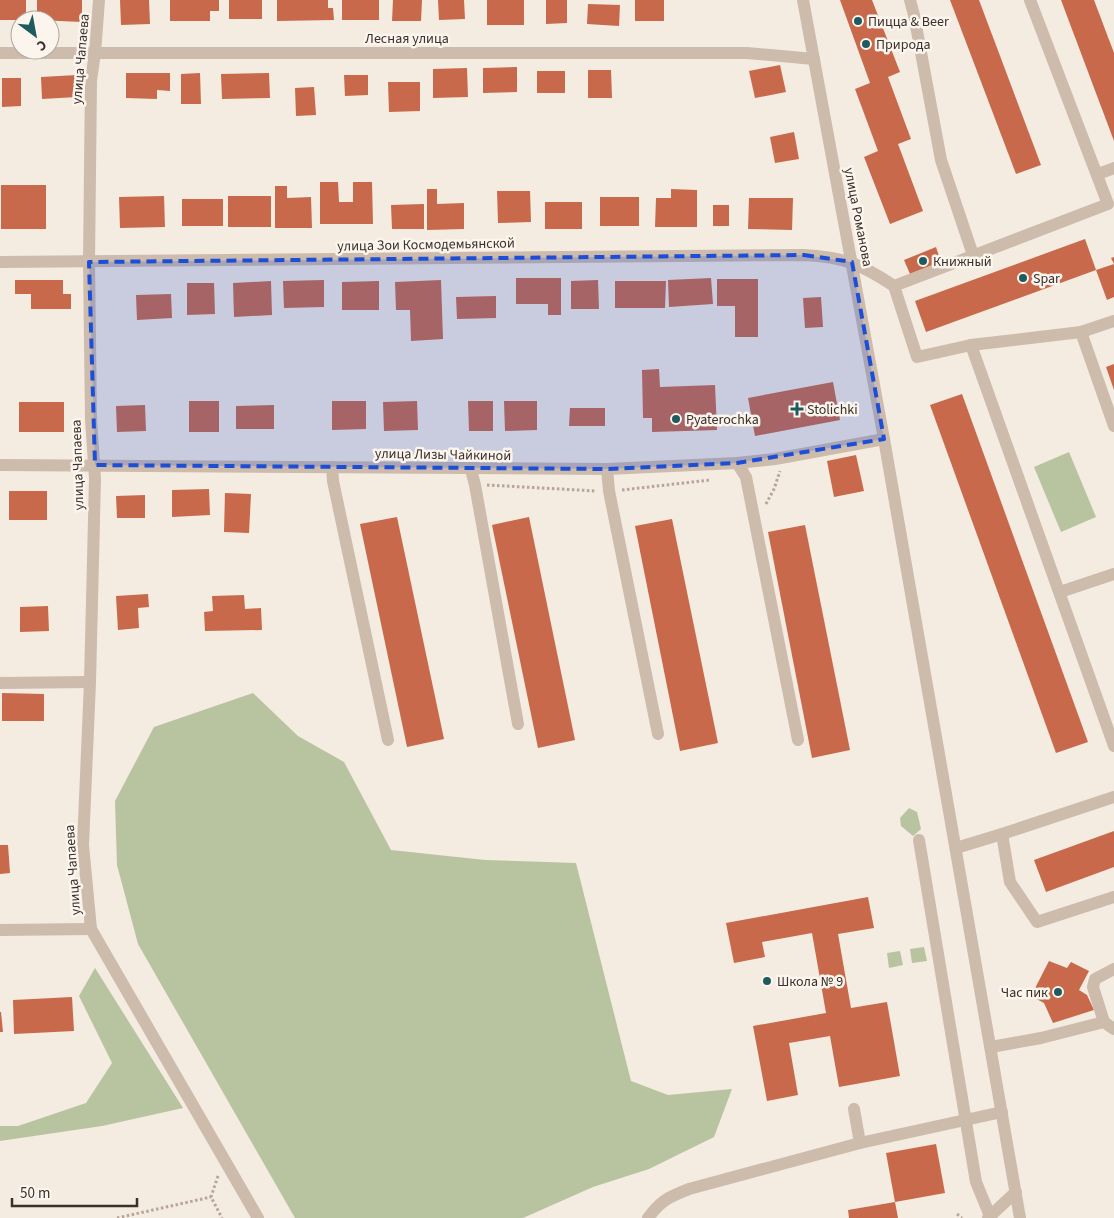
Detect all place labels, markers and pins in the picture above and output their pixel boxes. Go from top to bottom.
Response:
place label: Пицца & Beer [868,12,949,32]
marker: Пицца & Beer [852,15,864,27]
place label: Природа [876,35,931,55]
marker: Природа [860,38,872,50]
place label: Книжный [933,252,992,272]
marker: Книжный [917,255,929,267]
place label: Spar [1033,269,1060,289]
marker: Spar [1017,272,1029,284]
place label: Stolichki [807,400,858,420]
marker: Stolichki [791,403,803,415]
place label: Pyaterochka [686,410,759,430]
marker: Pyaterochka [670,413,682,425]
place label: Школа № 9 [777,972,843,992]
marker: Школа № 9 [761,975,773,987]
place label: Час пик [1001,983,1048,1003]
marker: Час пик [1052,986,1064,998]

